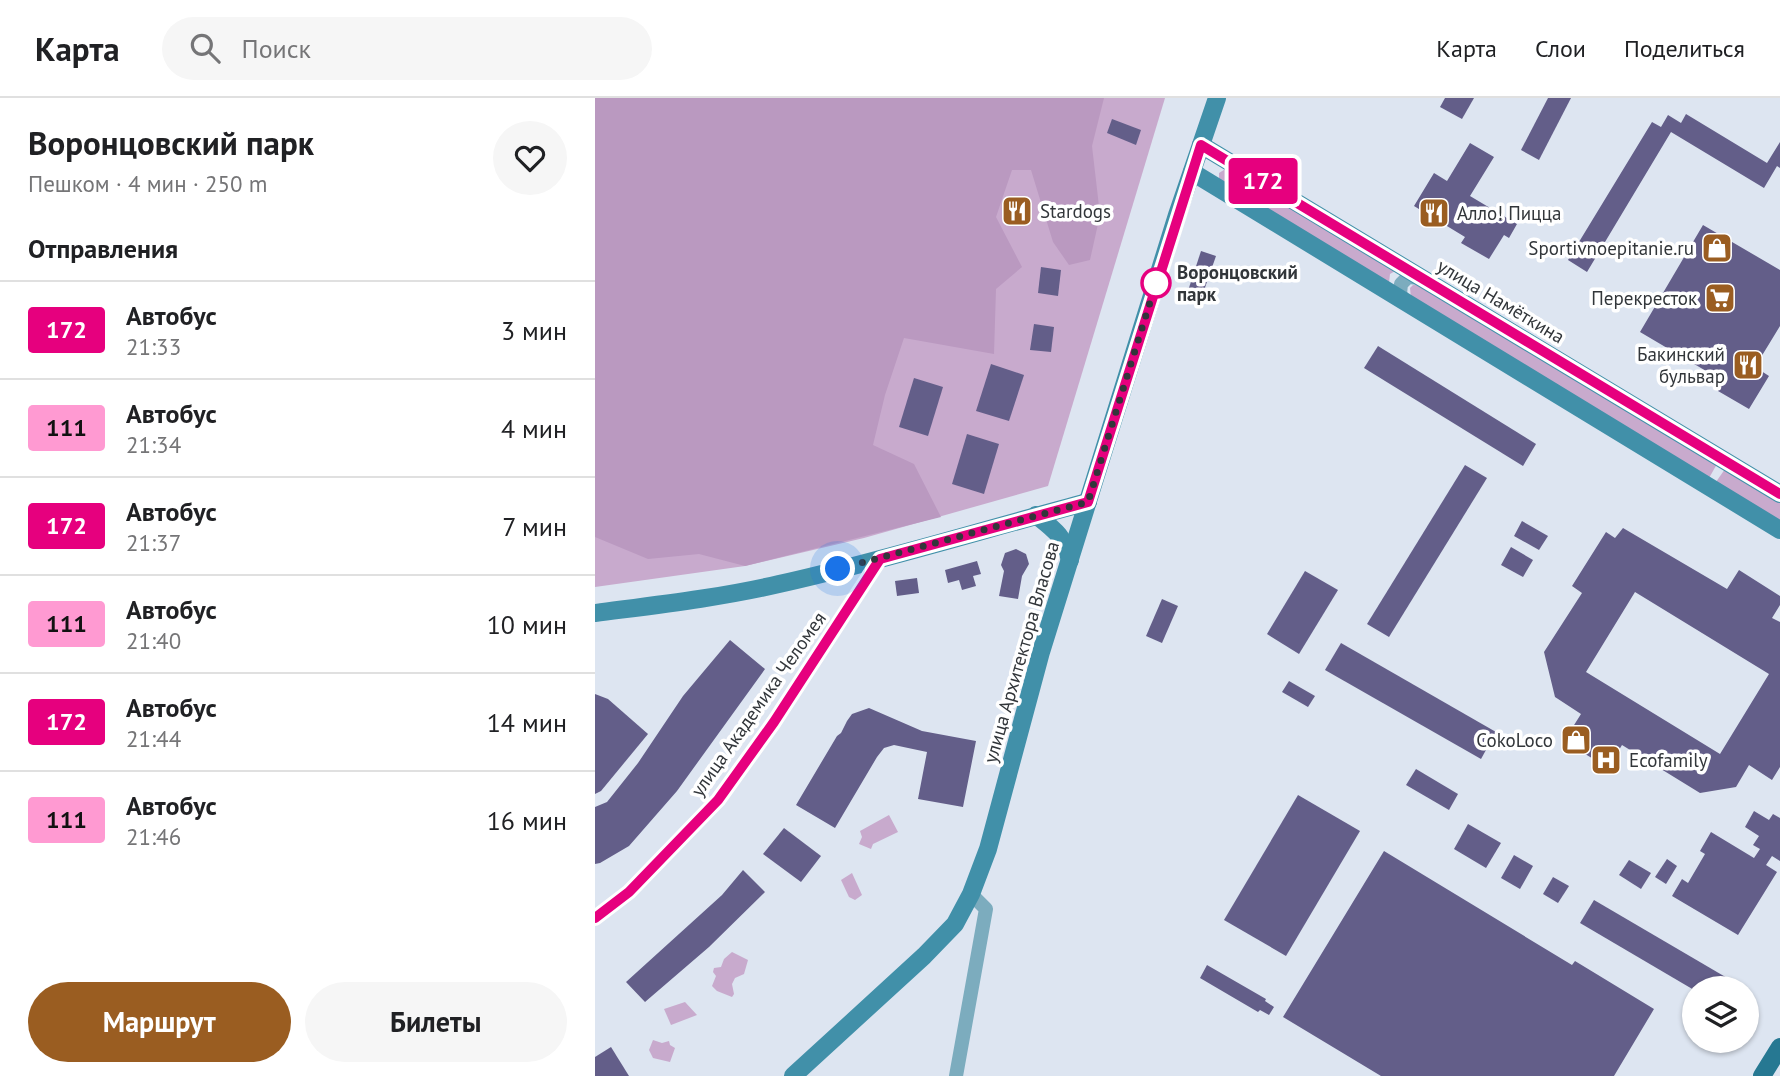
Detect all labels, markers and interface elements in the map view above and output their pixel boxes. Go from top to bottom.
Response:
search box [162,17,652,80]
text: Карта [35,27,120,70]
icon: search [186,29,224,67]
text: Поиск [242,32,311,65]
text: Карта [1436,33,1497,64]
text: Слои [1535,33,1586,64]
text: Поделиться [1624,33,1745,64]
text: Воронцовский парк [28,121,314,164]
button: heart [493,121,567,195]
line badge: 172 [1223,158,1303,204]
text: 172 [1243,165,1283,196]
text: Пешком · 4 мин · 250 m [28,169,267,198]
restaurant icon: Stardogs [1000,194,1034,228]
restaurant icon: Алло! Пицца [1417,196,1451,230]
place label: Stardogs [1040,199,1111,223]
place label: Алло! Пицца [1457,201,1561,225]
shop icon: Sportivnoepitanie.ru [1700,231,1734,265]
text: Отправления [28,232,178,265]
place label: Sportivnoepitanie.ru [1528,236,1694,260]
street label: улица Намёткина [1433,254,1569,348]
place label: Воронцовский парк [1177,260,1298,306]
marker: Воронцовский парк [1141,268,1171,298]
supermarket icon: Перекресток [1703,281,1737,315]
place label: Перекресток [1591,286,1697,310]
text: Автобус [126,299,217,332]
text: 172 [46,314,87,345]
text: 3 мин [501,314,567,347]
text: 21:33 [126,332,181,361]
place label: Бакинский бульвар [1637,342,1725,388]
restaurant icon: Бакинский бульвар [1731,348,1765,382]
text: Автобус [126,397,217,430]
text: 111 [46,412,87,443]
text: 4 мин [501,412,567,445]
text: 21:34 [126,430,181,459]
text: Автобус [126,495,217,528]
text: 172 [46,510,87,541]
text: 7 мин [502,510,567,543]
text: 21:37 [126,528,181,557]
street label: улица Архитектора Власова [978,538,1064,766]
your location [820,551,855,586]
text: Автобус [126,593,217,626]
street label: улица Академика Челомея [685,607,831,801]
text: 111 [46,608,87,639]
text: 10 мин [487,608,567,641]
text: 21:40 [126,626,181,655]
text: Автобус [126,691,217,724]
text: 172 [46,706,87,737]
text: 14 мин [487,706,567,739]
shop icon: CokoLoco [1559,723,1593,757]
text: 21:44 [126,724,181,753]
place label: CokoLoco [1476,728,1553,752]
hospital icon: Ecofamily [1589,743,1623,777]
place label: Ecofamily [1629,748,1708,772]
text: Автобус [126,789,217,822]
text: 111 [46,804,87,835]
text: 16 мин [487,804,567,837]
text: 21:46 [126,822,181,851]
map controls [1682,976,1759,1053]
button: layers [1682,976,1759,1053]
button: Маршрут [28,982,291,1062]
button: Билеты [305,982,567,1062]

